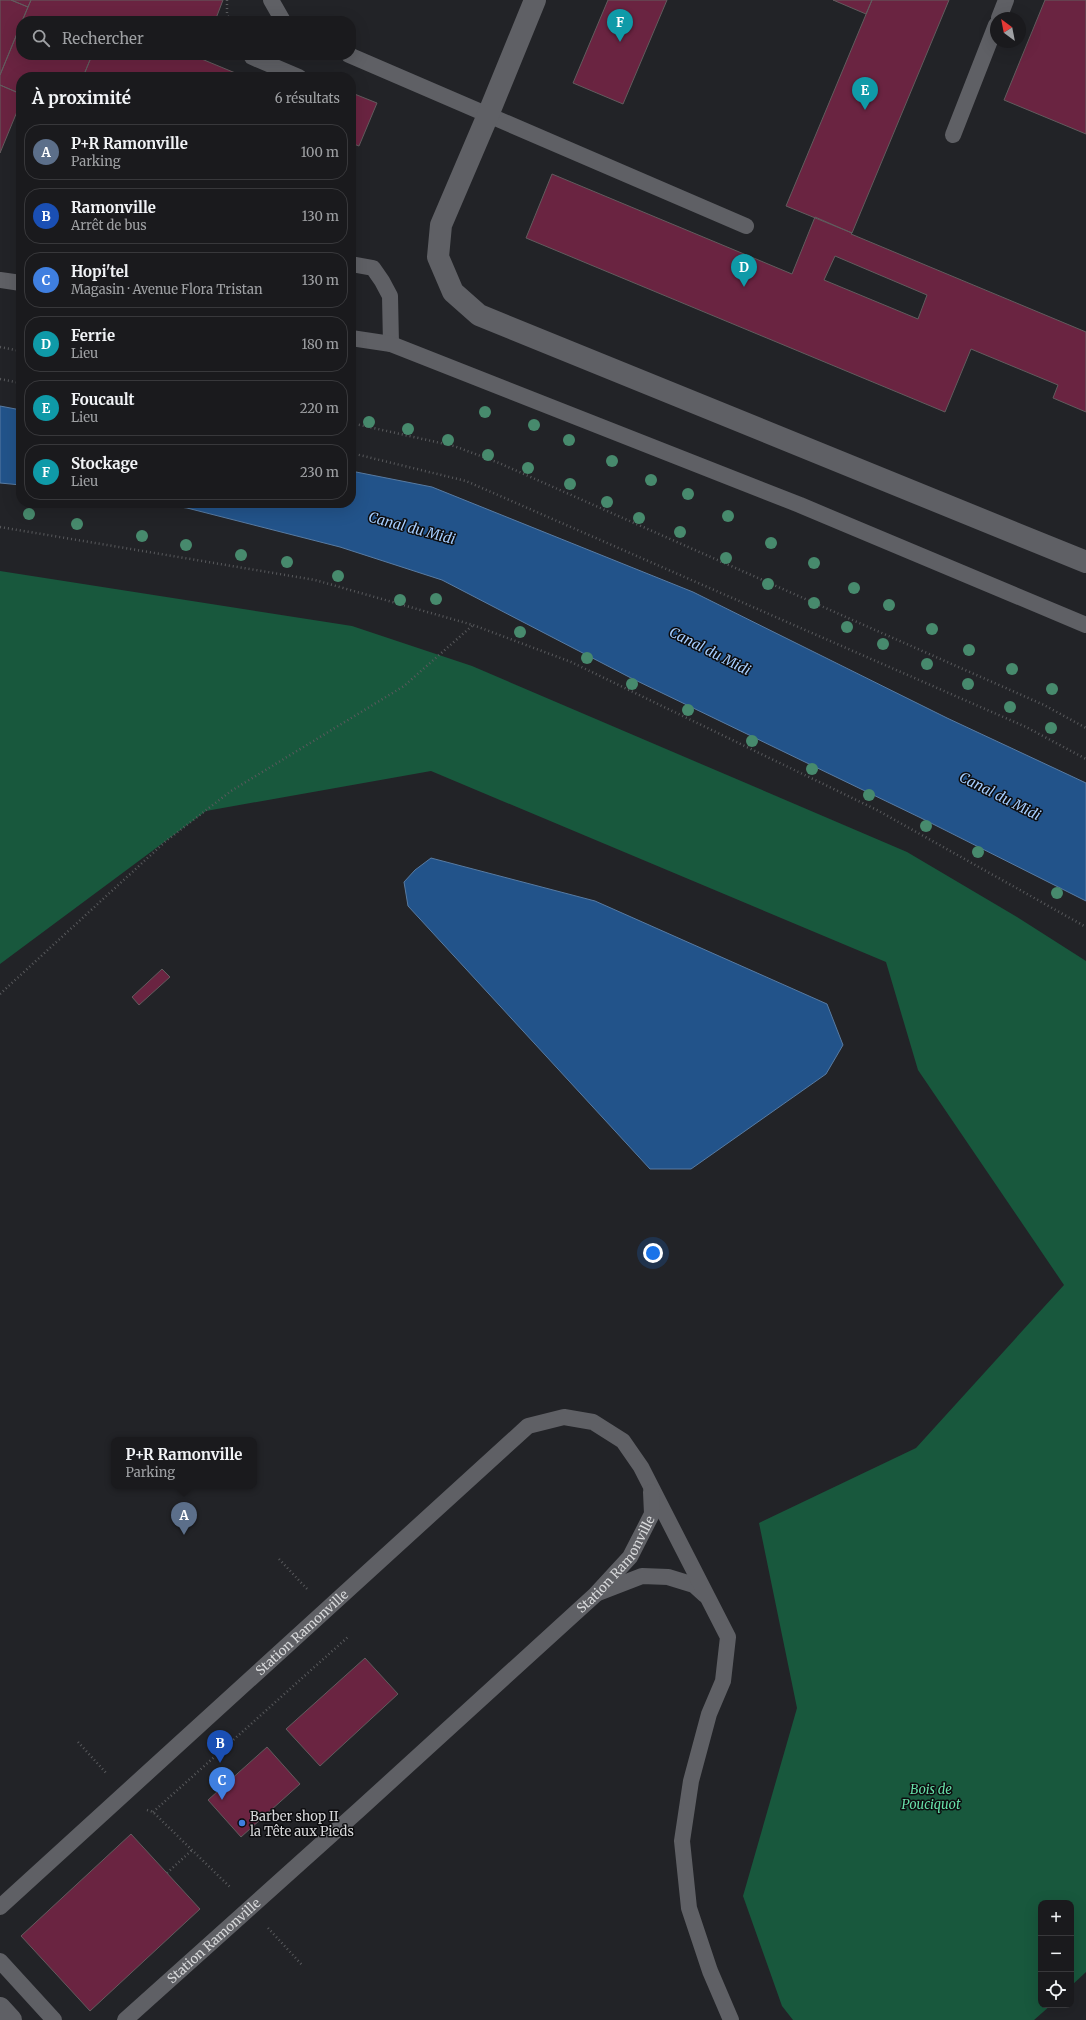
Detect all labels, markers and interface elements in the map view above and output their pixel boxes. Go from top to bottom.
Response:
pin: F [607,9,633,42]
north arrow [990,12,1026,48]
search box [16,16,356,60]
icon: search [30,27,52,49]
text: Rechercher [62,29,144,48]
pin: E [852,77,878,110]
text: À proximité [32,87,131,109]
text: 6 résultats [275,90,340,107]
text: P+R Ramonville [71,134,188,153]
text: A [41,144,51,161]
text: 100 m [301,144,339,161]
text: Parking [71,153,121,170]
text: Ramonville [71,198,156,217]
text: B [41,208,51,225]
text: 130 m [302,208,339,225]
text: Arrêt de bus [71,217,147,234]
pin: D [731,254,757,287]
text: Hopi'tel [71,262,129,281]
text: C [42,272,50,289]
text: 130 m [302,272,339,289]
text: Magasin · Avenue Flora Tristan [71,281,263,298]
text: Ferrie [71,326,115,345]
text: D [41,336,51,353]
text: 180 m [301,336,339,353]
text: Lieu [71,345,98,362]
text: Foucault [71,390,134,409]
text: E [42,400,50,417]
text: 220 m [300,400,339,417]
text: Lieu [71,409,98,426]
text: Stockage [71,454,138,473]
text: F [42,464,50,481]
text: 230 m [300,464,339,481]
text: Lieu [71,473,98,490]
water label: Canal du Midi [367,508,457,548]
water label: Canal du Midi [666,623,754,679]
water label: Canal du Midi [956,768,1044,824]
your location [643,1243,663,1263]
popup [111,1437,257,1489]
text: P+R Ramonville [126,1445,242,1464]
text: Parking [126,1464,175,1481]
pin: A [171,1502,197,1535]
street label: Station Ramonville [573,1513,659,1617]
street label: Station Ramonville [252,1586,352,1679]
pin: B [207,1730,233,1763]
pin: C [209,1767,235,1800]
park label: Bois de Pouciquot [902,1781,961,1813]
place label: Barber shop II la Tête aux Pieds [250,1808,354,1840]
marker: Barber shop II la Tête aux Pieds [237,1818,247,1828]
street label: Station Ramonville [164,1894,264,1987]
map controls [1038,1900,1074,2008]
button: + [1038,1900,1074,1936]
button: − [1038,1936,1074,1972]
button: locate [1038,1972,1074,2008]

